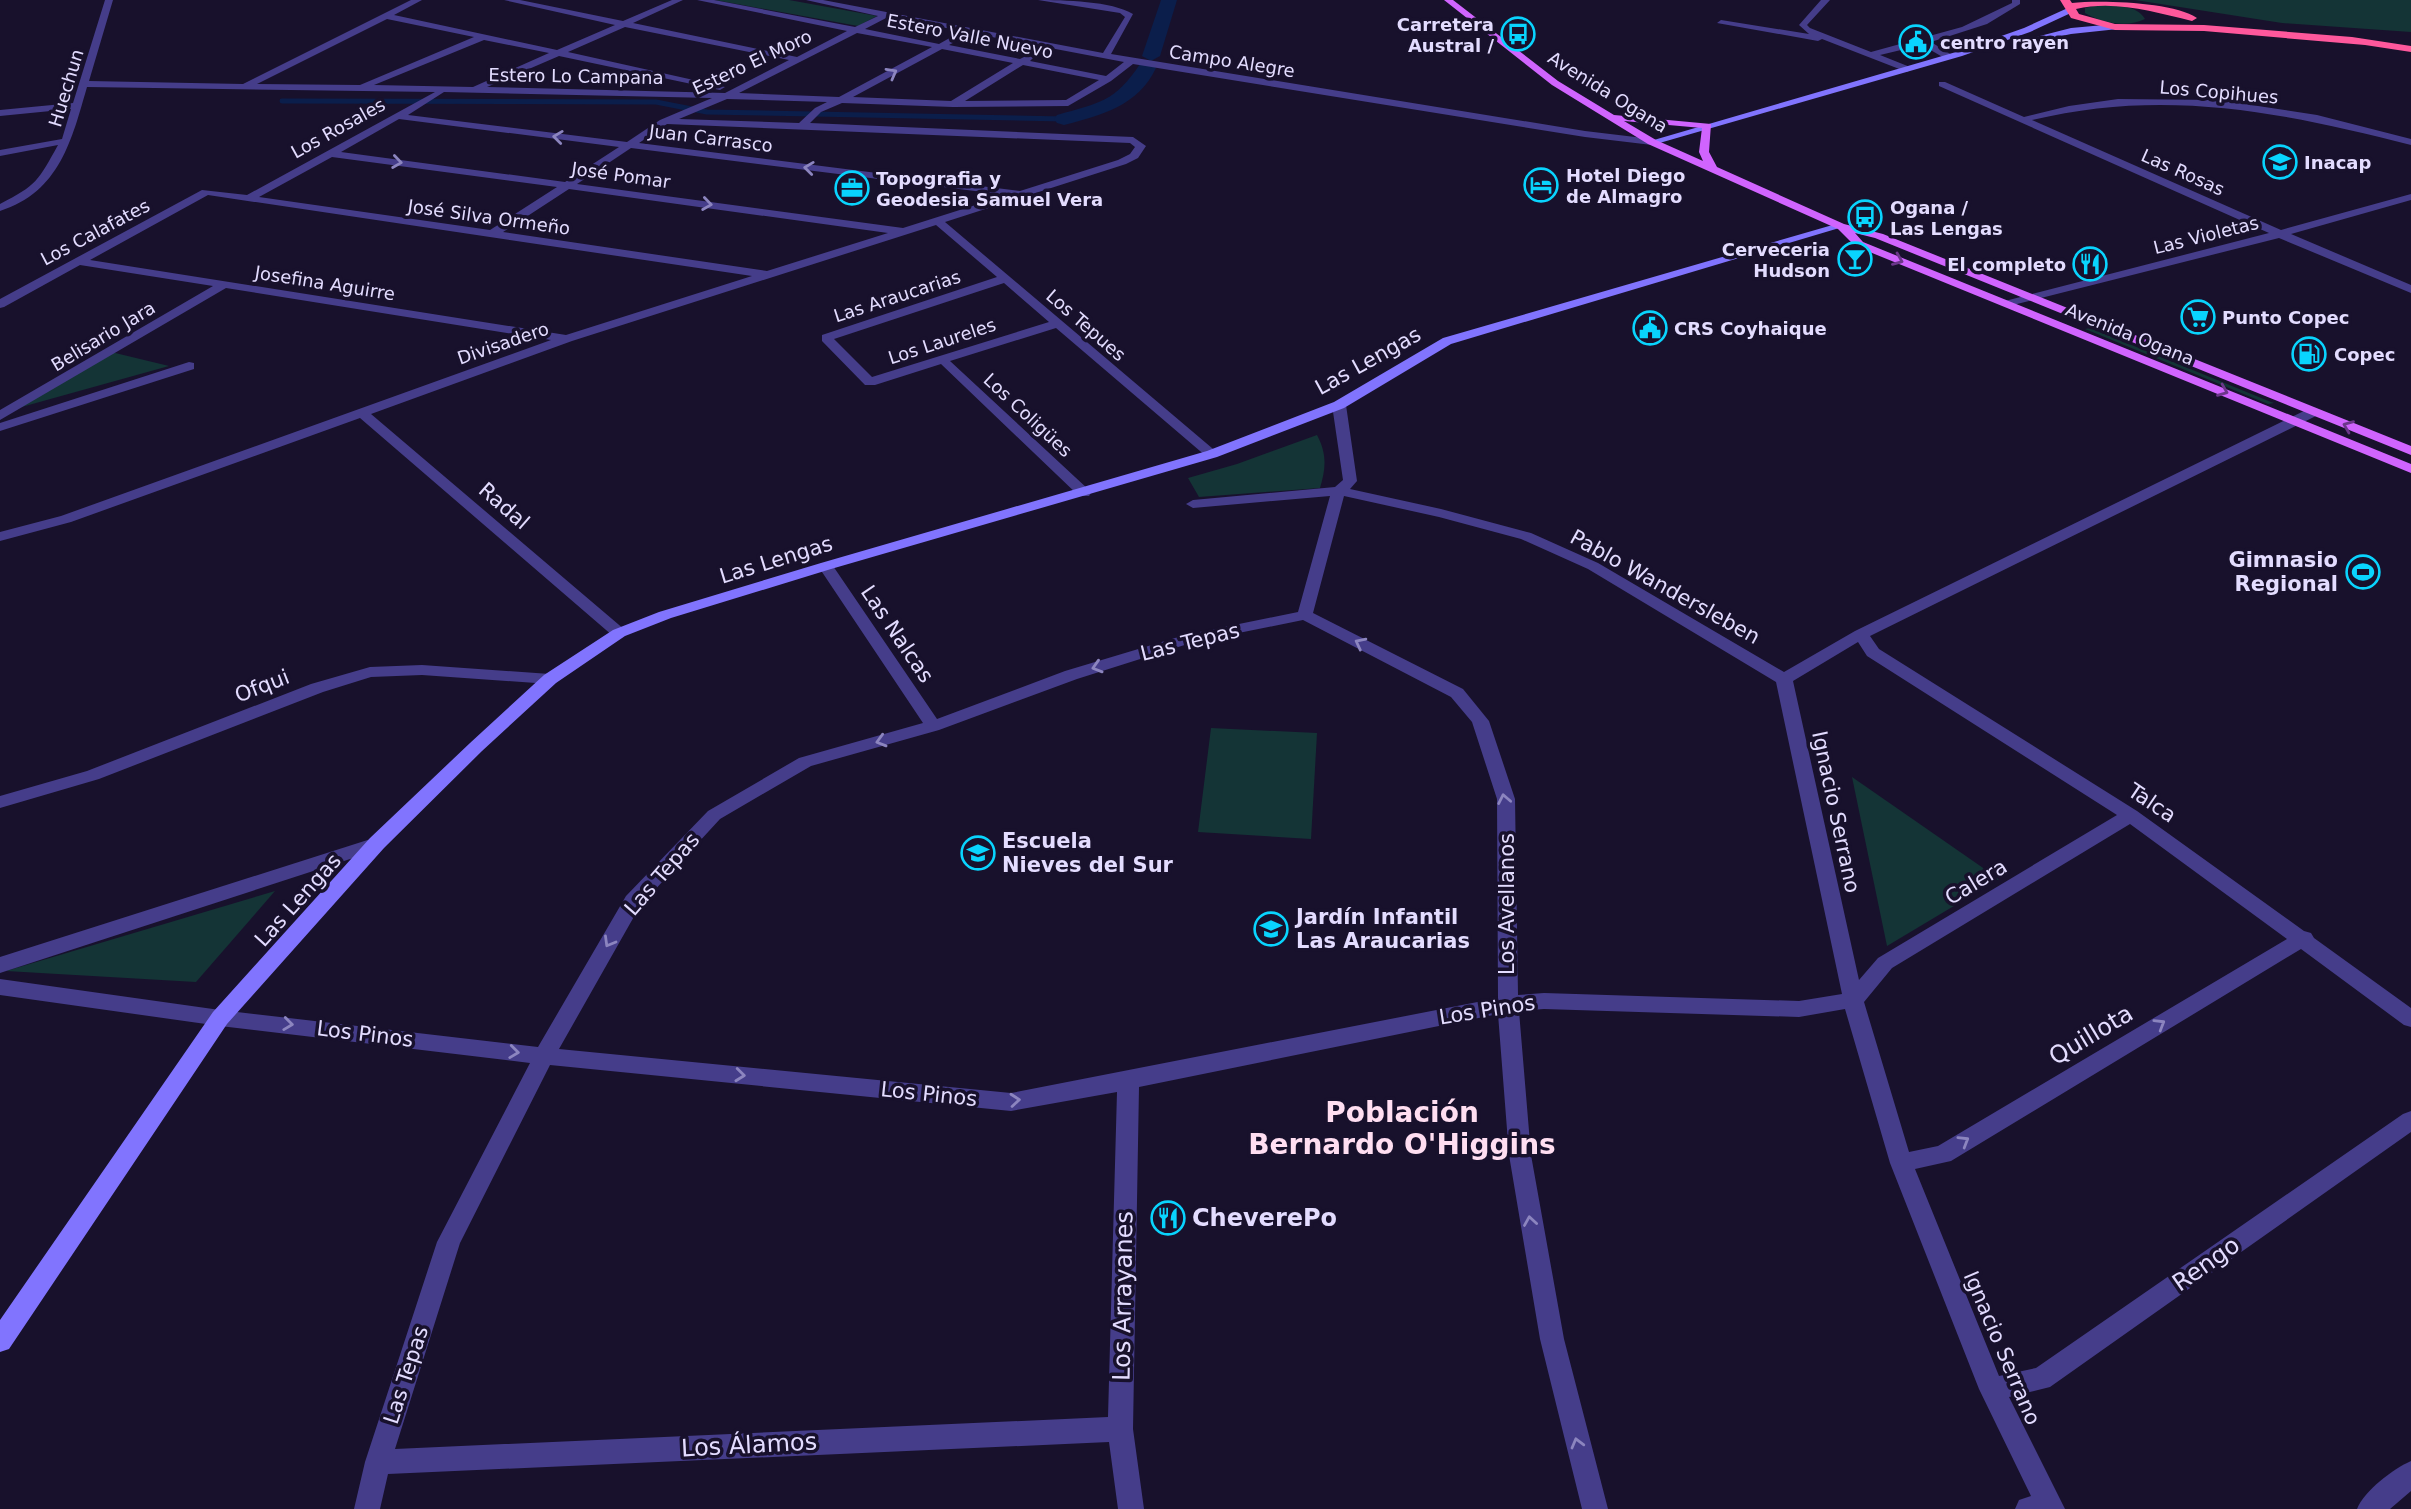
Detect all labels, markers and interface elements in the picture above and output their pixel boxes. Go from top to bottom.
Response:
street label: Estero Valle Nuevo [885,10,1055,62]
place label: Carretera Austral / [1397,14,1494,56]
bus stop icon: Carretera Austral / [1499,15,1537,53]
public building icon: centro rayen [1897,23,1935,61]
street label: Estero El Moro [689,25,815,99]
place label: centro rayen [1940,32,2069,53]
street label: Campo Alegre [1168,41,1296,81]
street label: Huechun [44,47,88,129]
street label: Avenida Ogana [1544,47,1672,137]
street label: Estero Lo Campana [488,64,664,88]
one-way arrow [884,67,897,81]
street label: Los Copihues [2159,76,2279,108]
street label: Los Rosales [287,94,389,162]
street label: Juan Carrasco [647,120,774,156]
one-way arrow [552,129,564,144]
school or university icon: Inacap [2261,143,2299,181]
street label: Las Rosas [2138,144,2228,200]
place label: Inacap [2304,152,2371,173]
one-way arrow [391,155,403,170]
street label: José Pomar [569,158,672,192]
one-way arrow [803,160,815,175]
place label: Hotel Diego de Almagro [1566,165,1685,207]
hotel icon: Hotel Diego de Almagro [1522,166,1560,204]
place label: Topografia y Geodesia Samuel Vera [876,168,1103,210]
office icon: Topografia y Geodesia Samuel Vera [833,169,871,207]
street label: Los Calafates [37,194,153,270]
street label: José Silva Ormeño [406,195,571,239]
one-way arrow [701,196,712,211]
place label: Ogana / Las Lengas [1890,197,2003,239]
bus stop icon: Ogana / Las Lengas [1846,198,1884,236]
street label: Las Violetas [2151,212,2261,258]
place label: Cerveceria Hudson [1722,239,1830,281]
bar icon: Cerveceria Hudson [1836,240,1874,278]
restaurant icon: El completo [2071,245,2109,283]
one-way arrow [1892,251,1904,265]
place label: El completo [1947,254,2066,275]
street label: Josefina Aguirre [252,261,397,304]
street label: Las Araucarias [831,266,963,326]
street label: Los Tepues [1042,285,1130,365]
street label: Belisario Jara [47,297,159,375]
supermarket icon: Punto Copec [2179,298,2217,336]
street label: Avenida Ogana [2063,299,2197,369]
place label: Punto Copec [2222,307,2349,328]
public building icon: CRS Coyhaique [1631,309,1669,347]
street label: Los Laureles [886,314,998,368]
street label: Divisadero [454,318,552,368]
place label: CRS Coyhaique [1674,318,1827,339]
street label: Las Lengas [1311,322,1425,400]
fuel station icon: Copec [2290,335,2328,373]
place label: Copec [2334,344,2395,365]
street label: Los Coligües [980,369,1076,461]
one-way arrow [2216,382,2228,396]
one-way arrow [2342,420,2354,434]
street label: Radal [474,478,534,534]
street label: Pablo Wandersleben [1566,525,1764,649]
street label: Las Lengas [717,531,835,589]
place label: Gimnasio Regional [2228,548,2338,596]
sports icon: Gimnasio Regional [2344,553,2382,591]
street label: Las Nalcas [856,581,938,687]
street label: Las Tepas [1138,618,1242,666]
one-way arrow [1355,637,1367,651]
one-way arrow [1091,659,1103,674]
street label: Ofqui [231,665,293,707]
street label: Ignacio Serrano [1807,729,1865,895]
one-way arrow [876,732,888,747]
street label: Talca [2123,778,2180,828]
one-way arrow [1497,793,1512,805]
street label: Las Tepas [620,828,704,920]
place label: Escuela Nieves del Sur [1002,829,1174,877]
street label: Los Avellanos [1495,833,1519,975]
school or university icon: Escuela Nieves del Sur [959,834,997,872]
street label: Las Lengas [250,849,346,951]
street label: Calera [1941,854,2011,910]
place label: Jardín Infantil Las Araucarias [1294,905,1470,953]
school or university icon: Jardín Infantil Las Araucarias [1252,910,1290,948]
one-way arrow [604,934,617,947]
street label: Los Pinos [1437,991,1537,1029]
street label: Quillota [2044,999,2138,1071]
street label: Los Pinos [315,1016,415,1052]
one-way arrow [282,1017,294,1032]
one-way arrow [2152,1020,2165,1033]
one-way arrow [508,1045,519,1060]
one-way arrow [735,1067,746,1082]
street label: Los Pinos [880,1077,978,1111]
one-way arrow [1010,1093,1021,1108]
district label: Población Bernardo O'Higgins [1248,1096,1556,1161]
one-way arrow [1957,1136,1970,1149]
restaurant icon: CheverePo [1149,1199,1187,1237]
place label: CheverePo [1192,1204,1337,1232]
street label: Los Arrayanes [1108,1211,1138,1381]
one-way arrow [1523,1215,1538,1226]
street label: Rengo [2167,1231,2245,1297]
street label: Ignacio Serrano [1959,1267,2045,1429]
street label: Las Tepas [379,1323,433,1427]
street label: Los Álamos [680,1426,818,1463]
one-way arrow [1571,1437,1585,1449]

